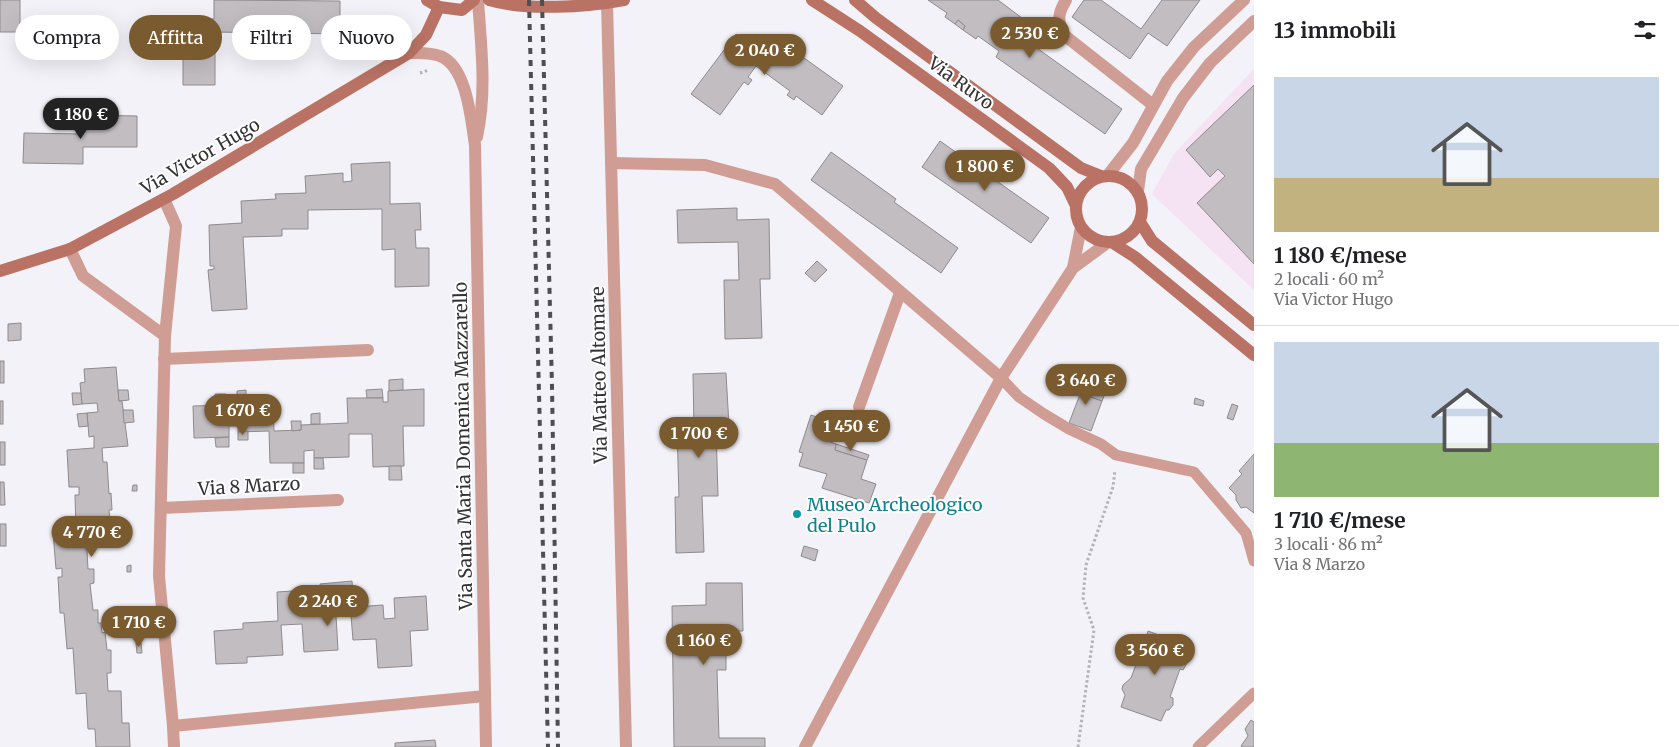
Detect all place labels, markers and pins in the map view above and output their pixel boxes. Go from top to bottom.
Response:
pin: 2 530 € [984,17,1076,59]
pin: 2 040 € [719,34,811,76]
pin: 1 180 € [35,98,127,140]
pin: 1 800 € [939,150,1031,192]
pin: 3 640 € [1040,364,1132,406]
pin: 1 670 € [197,394,289,436]
pin: 1 450 € [805,410,897,452]
pin: 1 700 € [653,416,745,459]
place label: Museo Archeologico del Pulo [807,493,982,537]
marker: Museo Archeologico del Pulo [791,508,803,520]
pin: 4 770 € [46,516,138,558]
pin: 2 240 € [282,584,374,627]
pin: 1 710 € [93,606,185,648]
pin: 1 160 € [658,624,750,666]
pin: 3 560 € [1109,634,1201,676]

